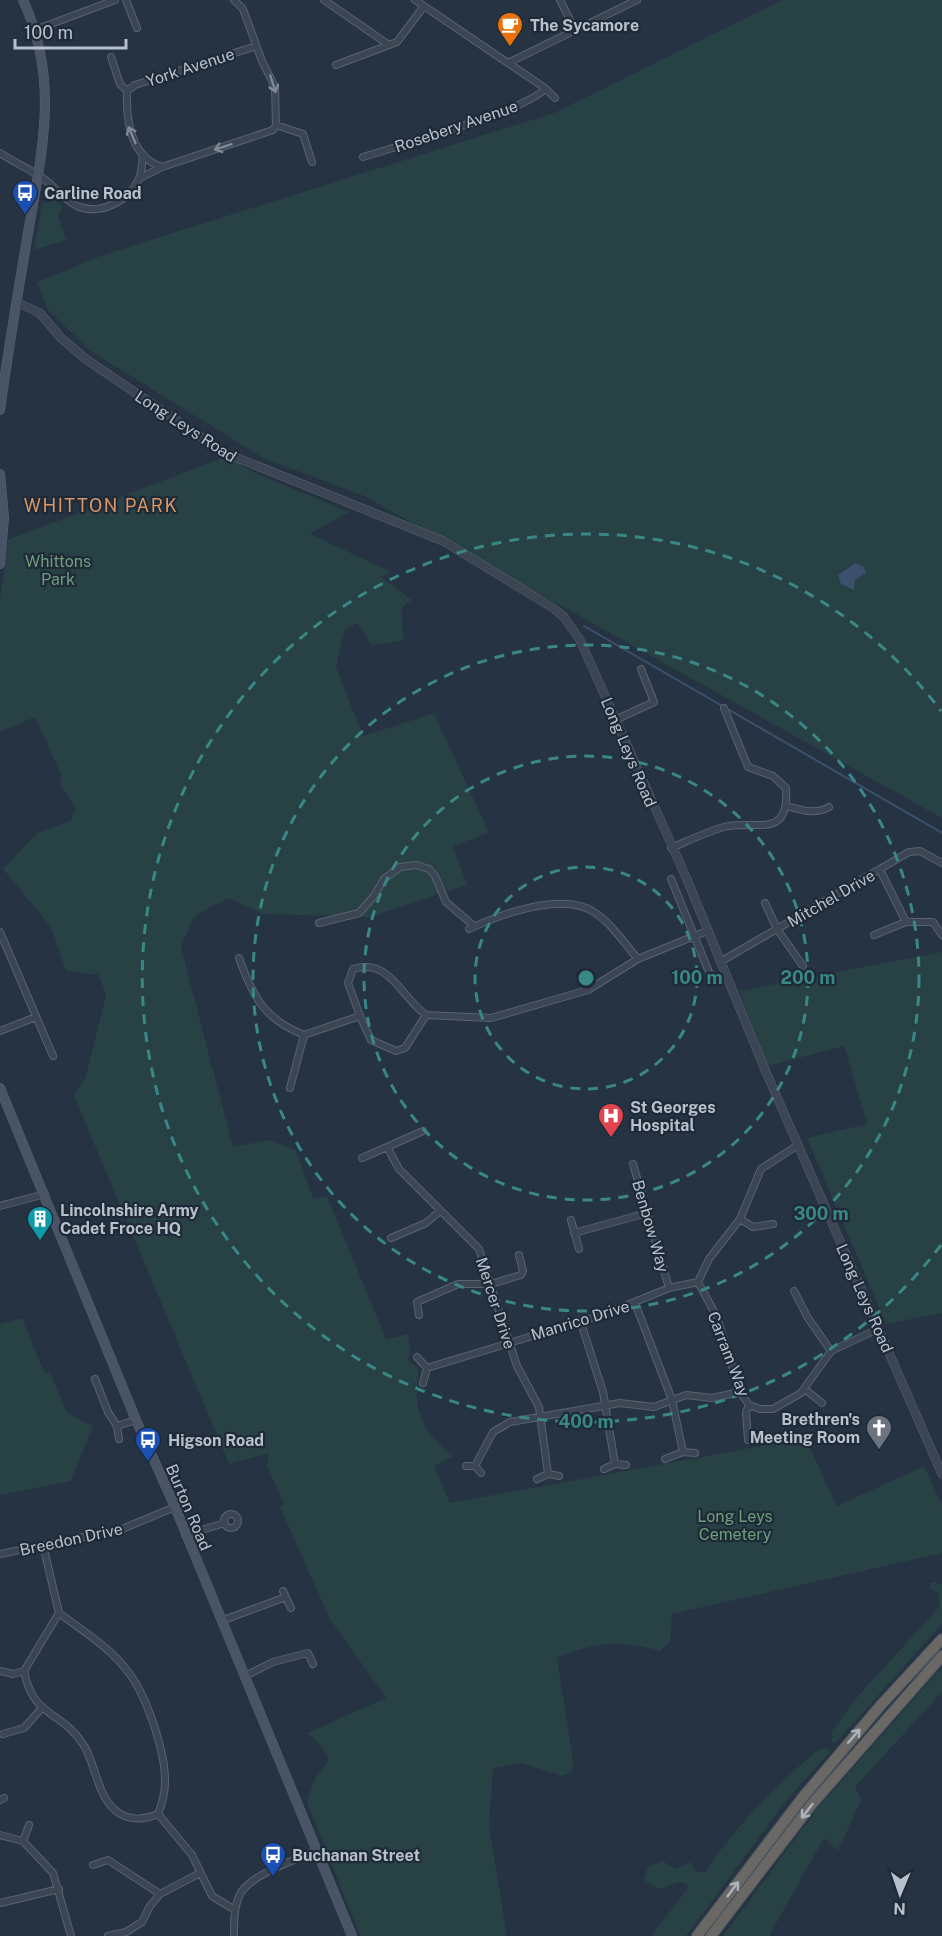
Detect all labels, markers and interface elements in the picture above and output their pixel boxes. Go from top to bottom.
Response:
cafe icon: The Sycamore [495,10,525,48]
scale bar [15,12,126,50]
place label: The Sycamore [530,16,639,35]
text: 100 m [24,22,73,43]
street label: York Avenue [144,44,237,91]
one-way arrow [268,74,279,93]
street label: Rosebery Avenue [392,96,520,156]
one-way arrow [126,127,137,145]
one-way arrow [214,142,233,153]
bus stop icon: Carline Road [10,178,40,216]
place label: Carline Road [44,184,142,203]
street label: Long Leys Road [131,387,240,466]
district label: WHITTON PARK [24,495,178,516]
park label: Whittons Park [25,552,91,589]
street label: Long Leys Road [597,695,660,810]
street label: Mitchel Drive [784,866,878,931]
text: 100 m [671,967,723,988]
text: 200 m [781,967,835,988]
centre of rings [576,968,596,988]
place label: St Georges Hospital [630,1098,716,1135]
hospital icon: St Georges Hospital [596,1101,626,1139]
street label: Benbow Way [628,1178,673,1275]
place label: Lincolnshire Army Cadet Froce HQ [60,1201,198,1238]
text: 300 m [793,1203,849,1224]
building icon: Lincolnshire Army Cadet Froce HQ [25,1204,55,1242]
street label: Long Leys Road [832,1241,897,1356]
street label: Mercer Drive [472,1255,519,1351]
street label: Manrico Drive [529,1296,632,1344]
street label: Carram Way [704,1309,754,1400]
place label: Brethren's Meeting Room [750,1410,860,1447]
text: 400 m [558,1411,614,1432]
church icon: Brethren's Meeting Room [864,1413,894,1451]
bus stop icon: Higson Road [133,1425,163,1463]
place label: Higson Road [168,1431,264,1450]
street label: Burton Road [162,1461,215,1553]
park label: Long Leys Cemetery [697,1507,773,1544]
street label: Breedon Drive [18,1519,124,1560]
one-way arrow [847,1728,860,1744]
one-way arrow [801,1802,814,1818]
bus stop icon: Buchanan Street [258,1840,288,1878]
place label: Buchanan Street [292,1846,421,1865]
north arrow [870,1864,930,1924]
one-way arrow [726,1882,739,1898]
text: N [893,1899,906,1918]

